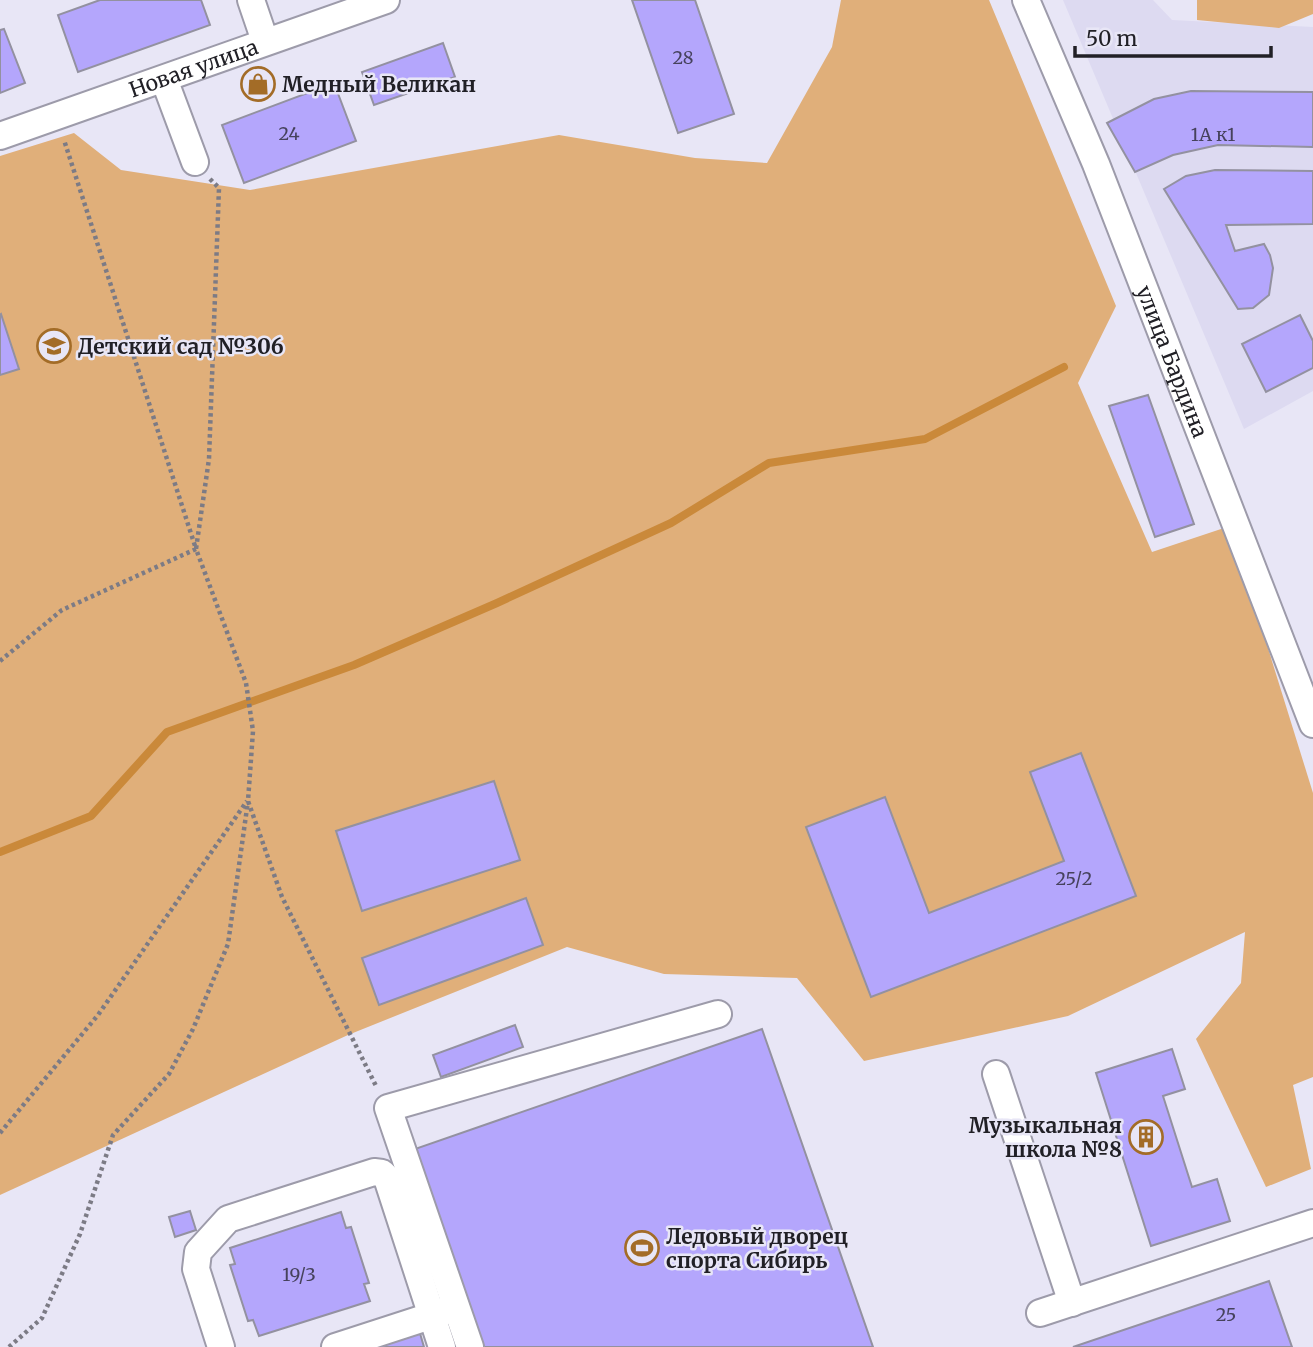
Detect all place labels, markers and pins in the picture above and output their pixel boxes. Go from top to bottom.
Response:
shop icon: Медный Великан [239,65,277,103]
place label: Медный Великан [282,71,476,98]
school or university icon: Детский сад №306 [35,327,73,365]
place label: Детский сад №306 [78,333,284,360]
place label: Музыкальная школа №8 [969,1112,1122,1163]
building icon: Музыкальная школа №8 [1127,1118,1165,1156]
place label: Ледовый дворец спорта Сибирь [666,1223,848,1274]
sports icon: Ледовый дворец спорта Сибирь [623,1229,661,1267]

